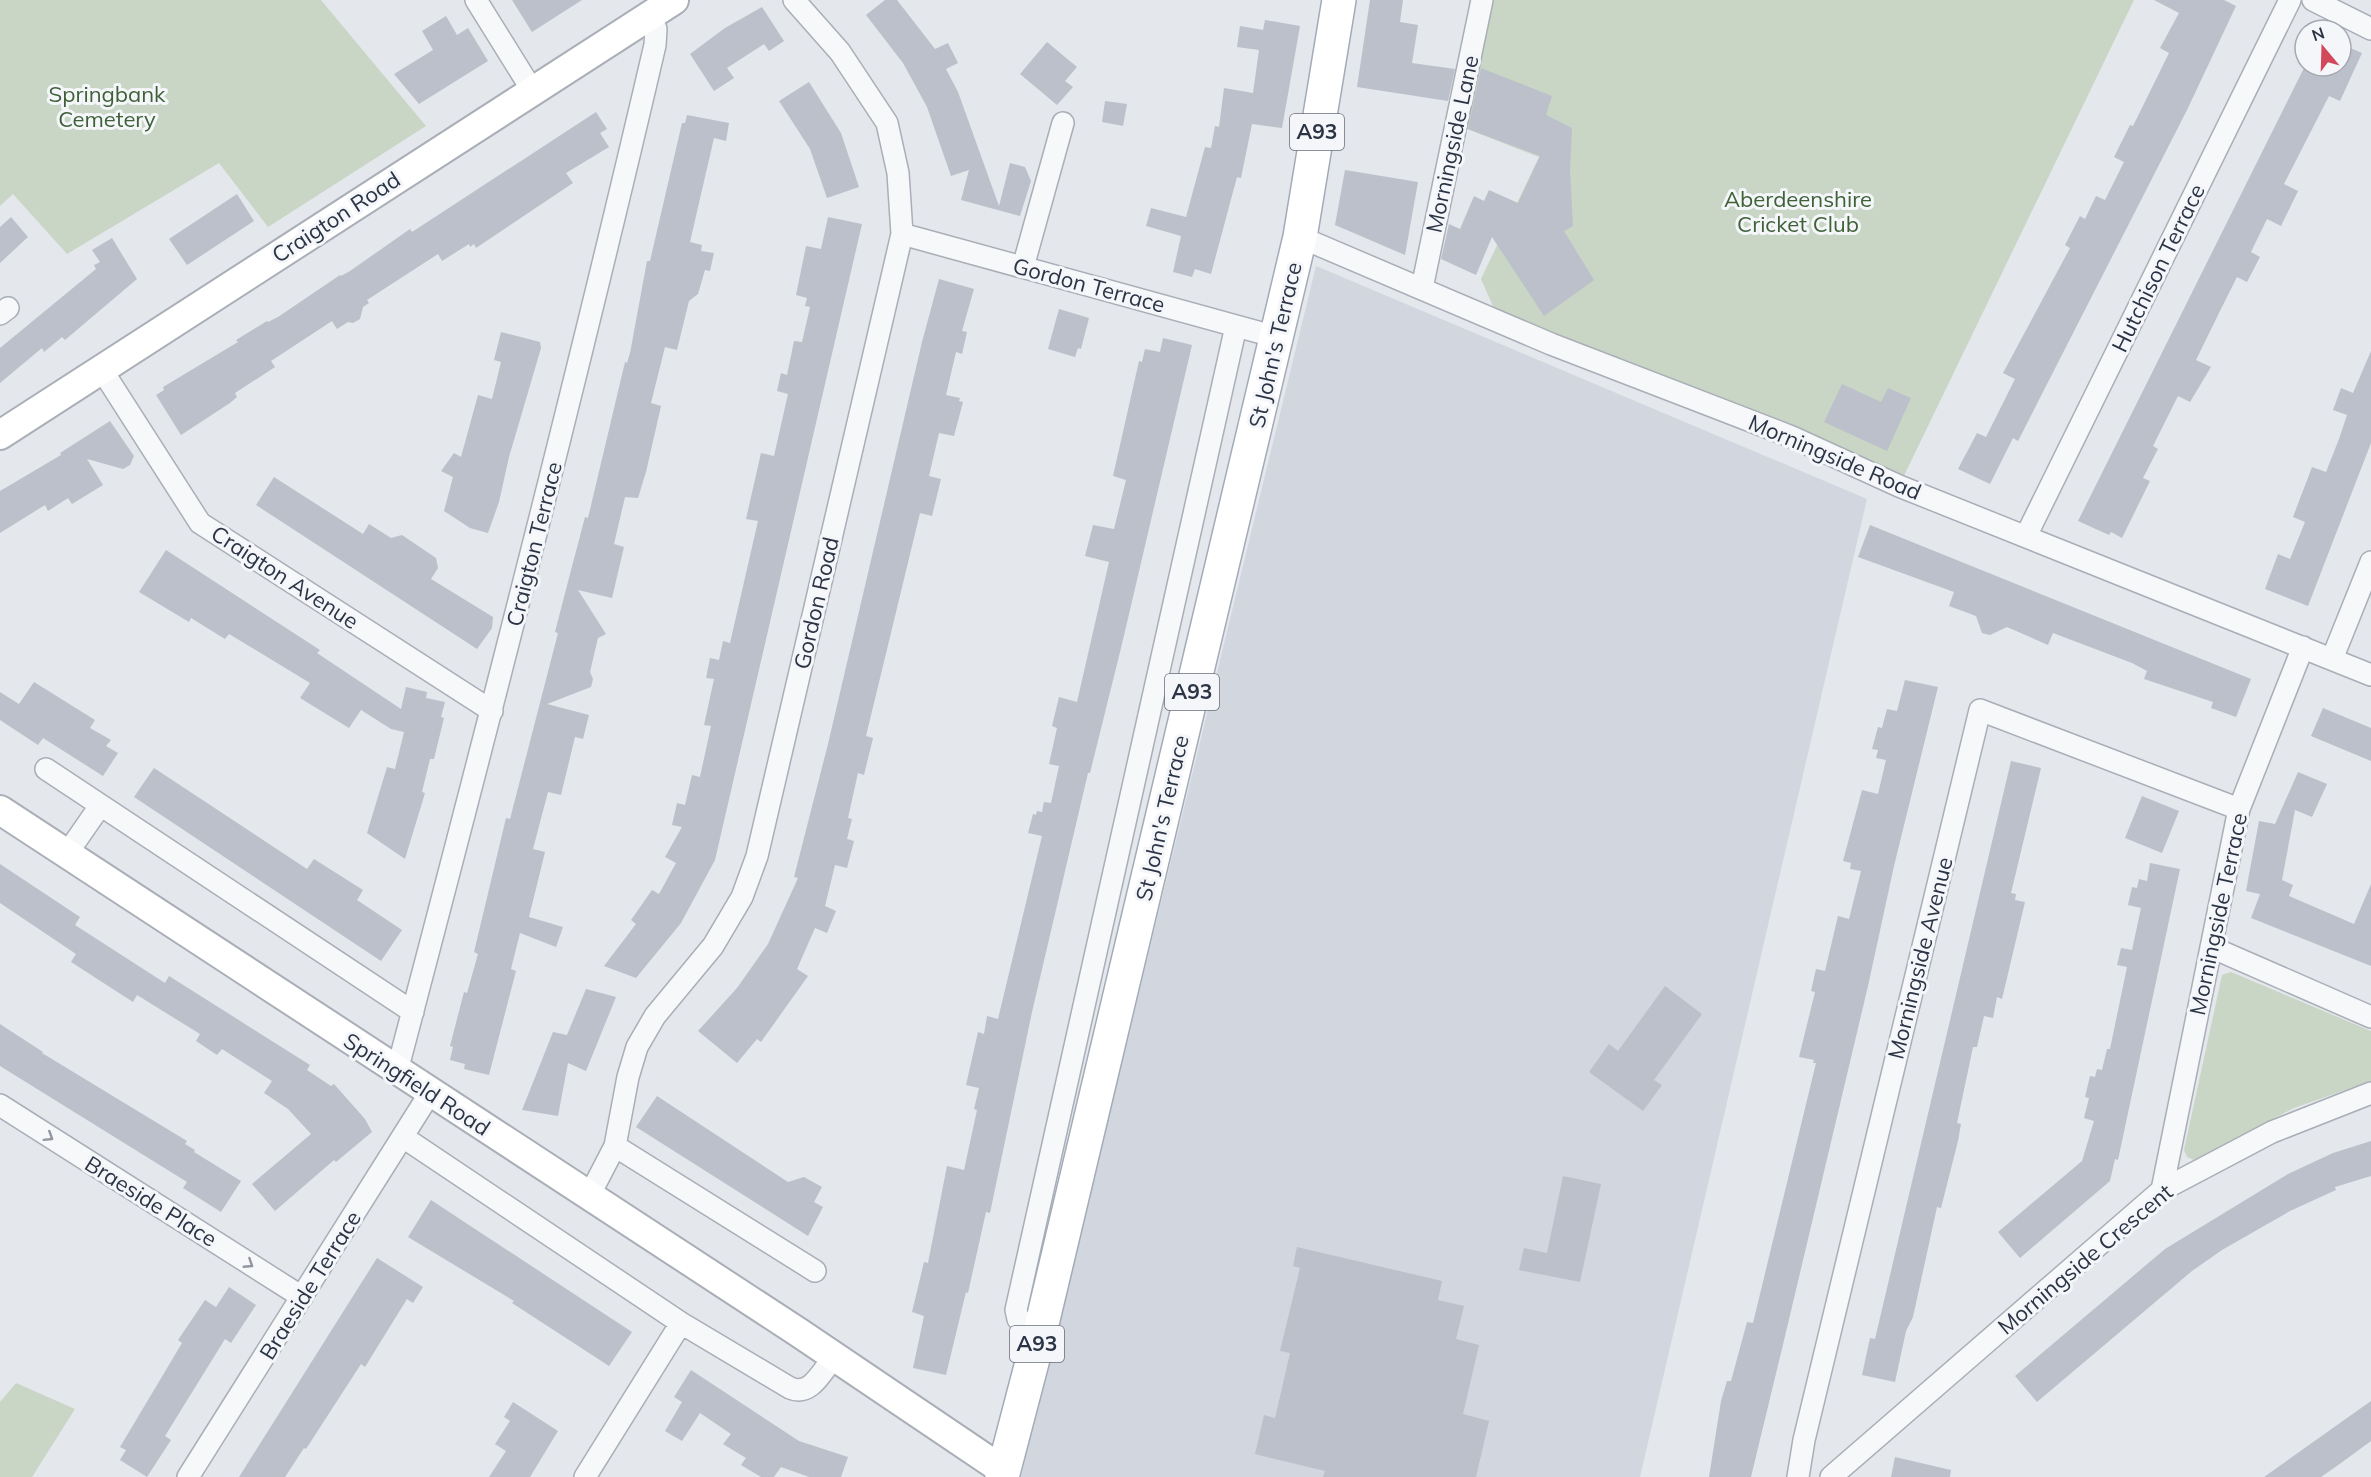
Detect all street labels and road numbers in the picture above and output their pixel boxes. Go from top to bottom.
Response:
street label: Morningside Lane [1420,53,1484,235]
road number: A93 [1290,114,1344,150]
street label: Craigton Road [267,165,405,269]
street label: Hutchison Terrace [2105,179,2211,357]
street label: Gordon Terrace [1010,251,1168,319]
street label: St John's Terrace [1242,259,1308,431]
street label: Morningside Road [1745,408,1925,506]
street label: Craigton Terrace [500,459,568,629]
street label: Craigton Avenue [206,519,364,635]
street label: Gordon Road [787,534,845,672]
road number: A93 [1165,674,1219,710]
street label: St John's Terrace [1129,732,1195,904]
street label: Morningside Terrace [2183,810,2253,1018]
street label: Morningside Avenue [1881,854,1959,1062]
street label: Springfield Road [339,1026,495,1142]
street label: Braeside Place [80,1149,222,1253]
street label: Morningside Crescent [1992,1177,2178,1340]
street label: Braeside Terrace [253,1205,367,1365]
road number: A93 [1010,1326,1064,1362]

